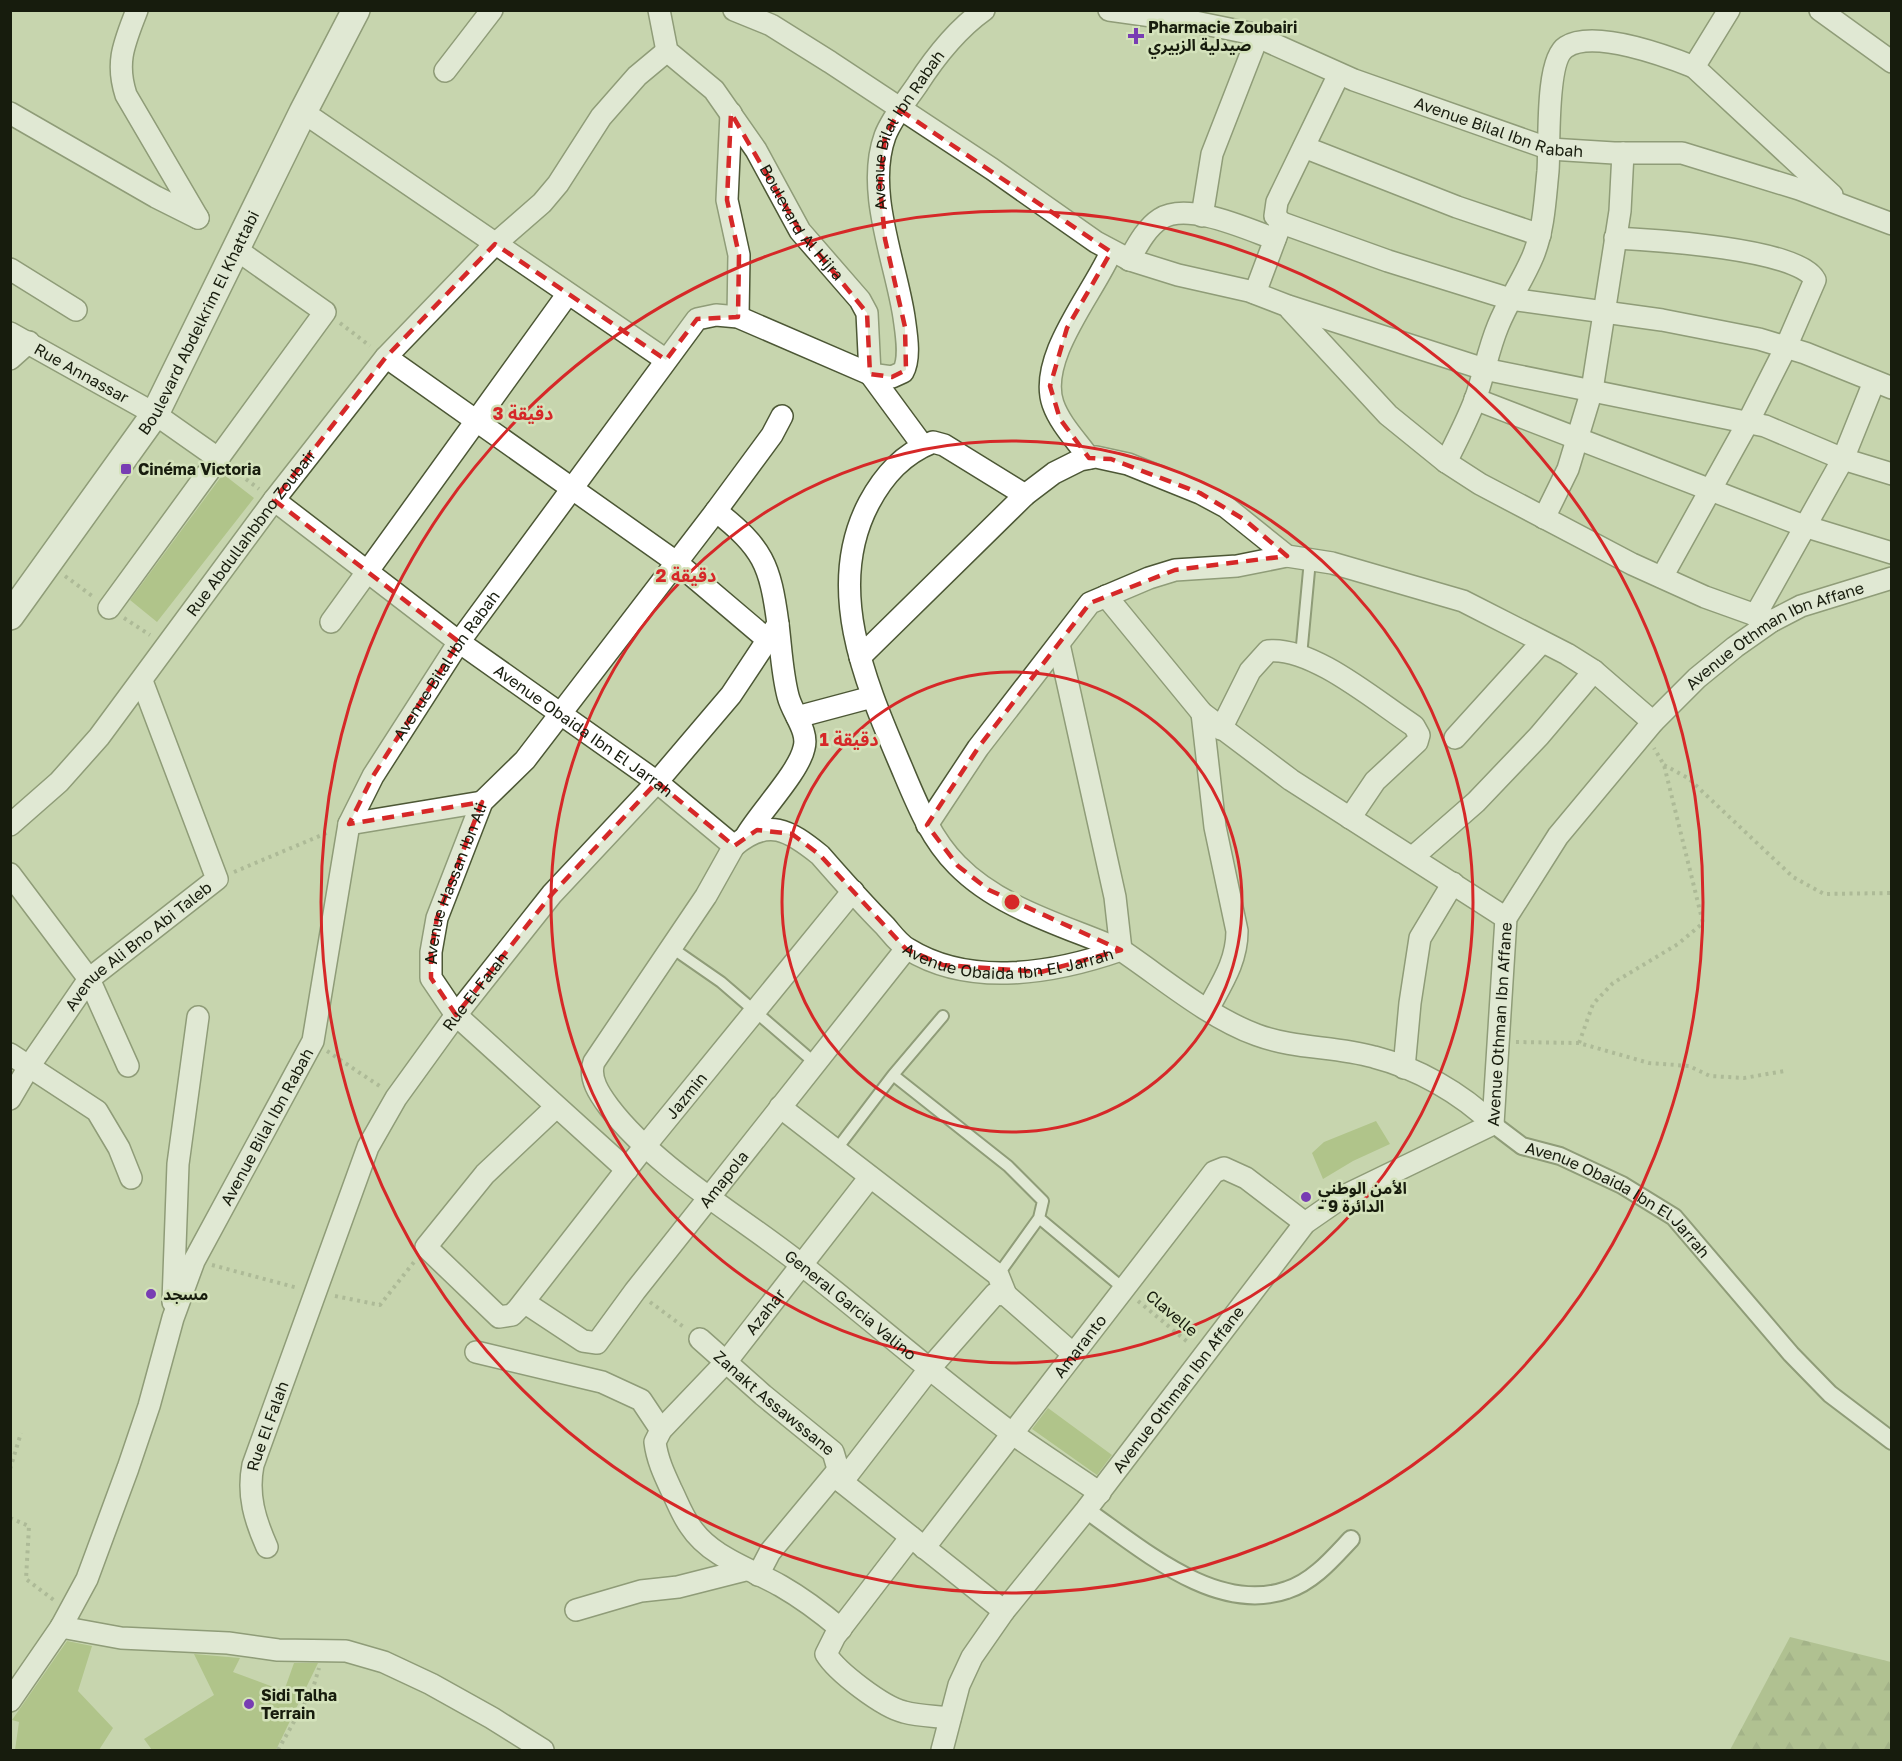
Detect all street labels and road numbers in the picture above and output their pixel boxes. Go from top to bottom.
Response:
street label: Avenue Bilal Ibn Rabah [868,46,948,212]
street label: Avenue Bilal Ibn Rabah [1412,92,1584,161]
street label: Boulevard Al Hijra [756,161,848,284]
street label: Boulevard Abdelkrim El Khattabi [133,207,263,438]
street label: Rue Annassar [31,339,132,407]
street label: Rue Abdullahbbno Zoubair [182,445,320,620]
street label: Avenue Othman Ibn Affane [1681,577,1866,694]
street label: Avenue Bilal Ibn Rabah [389,586,504,744]
street label: Avenue Obaida Ibn El Jarrah [490,660,677,801]
street label: Avenue Hassan Ibn Ali [421,800,491,965]
street label: Avenue Ali Bno Abi Taleb [60,877,216,1015]
street label: Avenue Othman Ibn Affane [1483,921,1516,1127]
street label: Avenue Obaida Ibn El Jarrah [899,938,1116,983]
street label: Rue El Falah [438,948,512,1035]
street label: Avenue Bilal Ibn Rabah [216,1044,317,1209]
street label: Jazmin [661,1068,711,1123]
street label: Avenue Obaida Ibn El Jarrah [1523,1137,1714,1262]
street label: Amapola [695,1146,752,1212]
street label: General Garcia Valino [781,1245,921,1364]
street label: Azahar [741,1285,789,1339]
street label: Clavelle [1142,1285,1202,1341]
street label: Avenue Othman Ibn Affane [1108,1302,1248,1477]
street label: Amaranto [1049,1310,1110,1382]
street label: Zanakt Assawssane [710,1346,839,1459]
street label: Rue El Falah [242,1378,293,1473]

